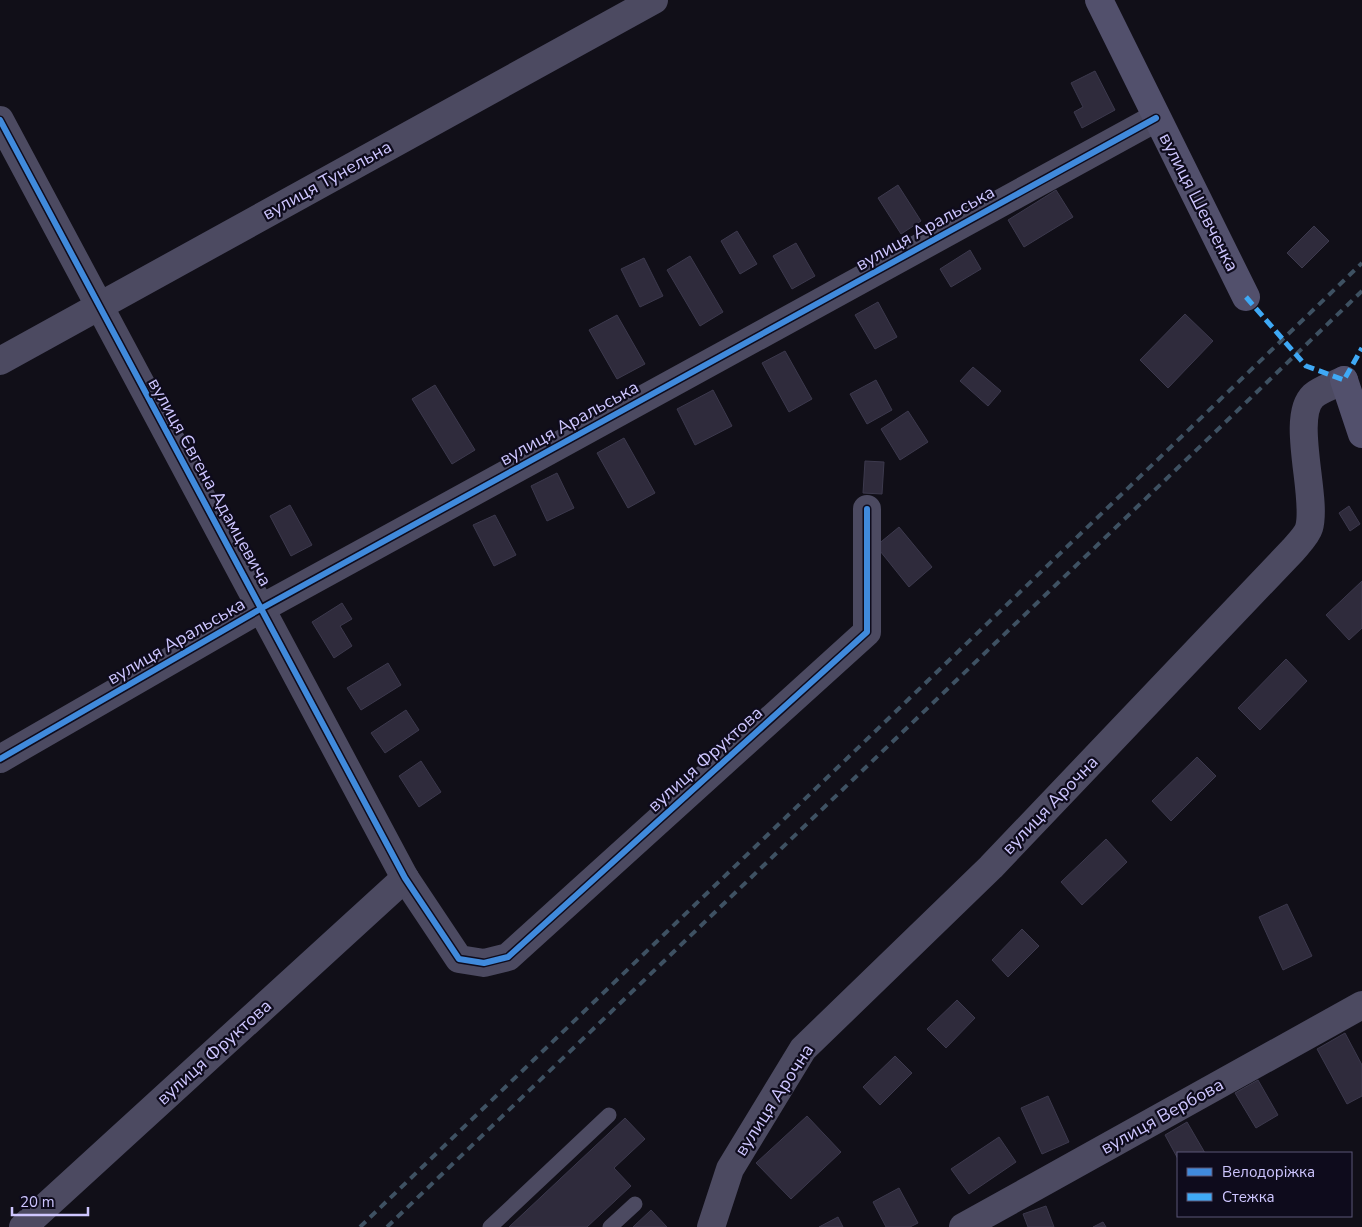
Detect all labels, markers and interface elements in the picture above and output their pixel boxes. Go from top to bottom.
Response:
street label: вулиця Шевченка [1154,129,1244,275]
street label: вулиця Тунельна [258,135,396,225]
street label: вулиця Аральська [851,180,999,276]
street label: вулиця Євгена Адамцевича [143,373,277,591]
street label: вулиця Аральська [495,375,643,471]
street label: вулиця Аральська [103,592,249,690]
street label: вулиця Фруктова [642,701,768,817]
street label: вулиця Арочна [997,750,1103,860]
street label: вулиця Фруктова [151,994,277,1110]
street label: вулиця Арочна [729,1039,819,1161]
street label: вулиця Вербова [1096,1072,1228,1160]
legend [1177,1152,1352,1217]
text: Велодоріжка [1222,1162,1315,1182]
scale bar [12,1184,89,1216]
text: Стежка [1222,1187,1275,1207]
text: 20 m [20,1192,55,1212]

